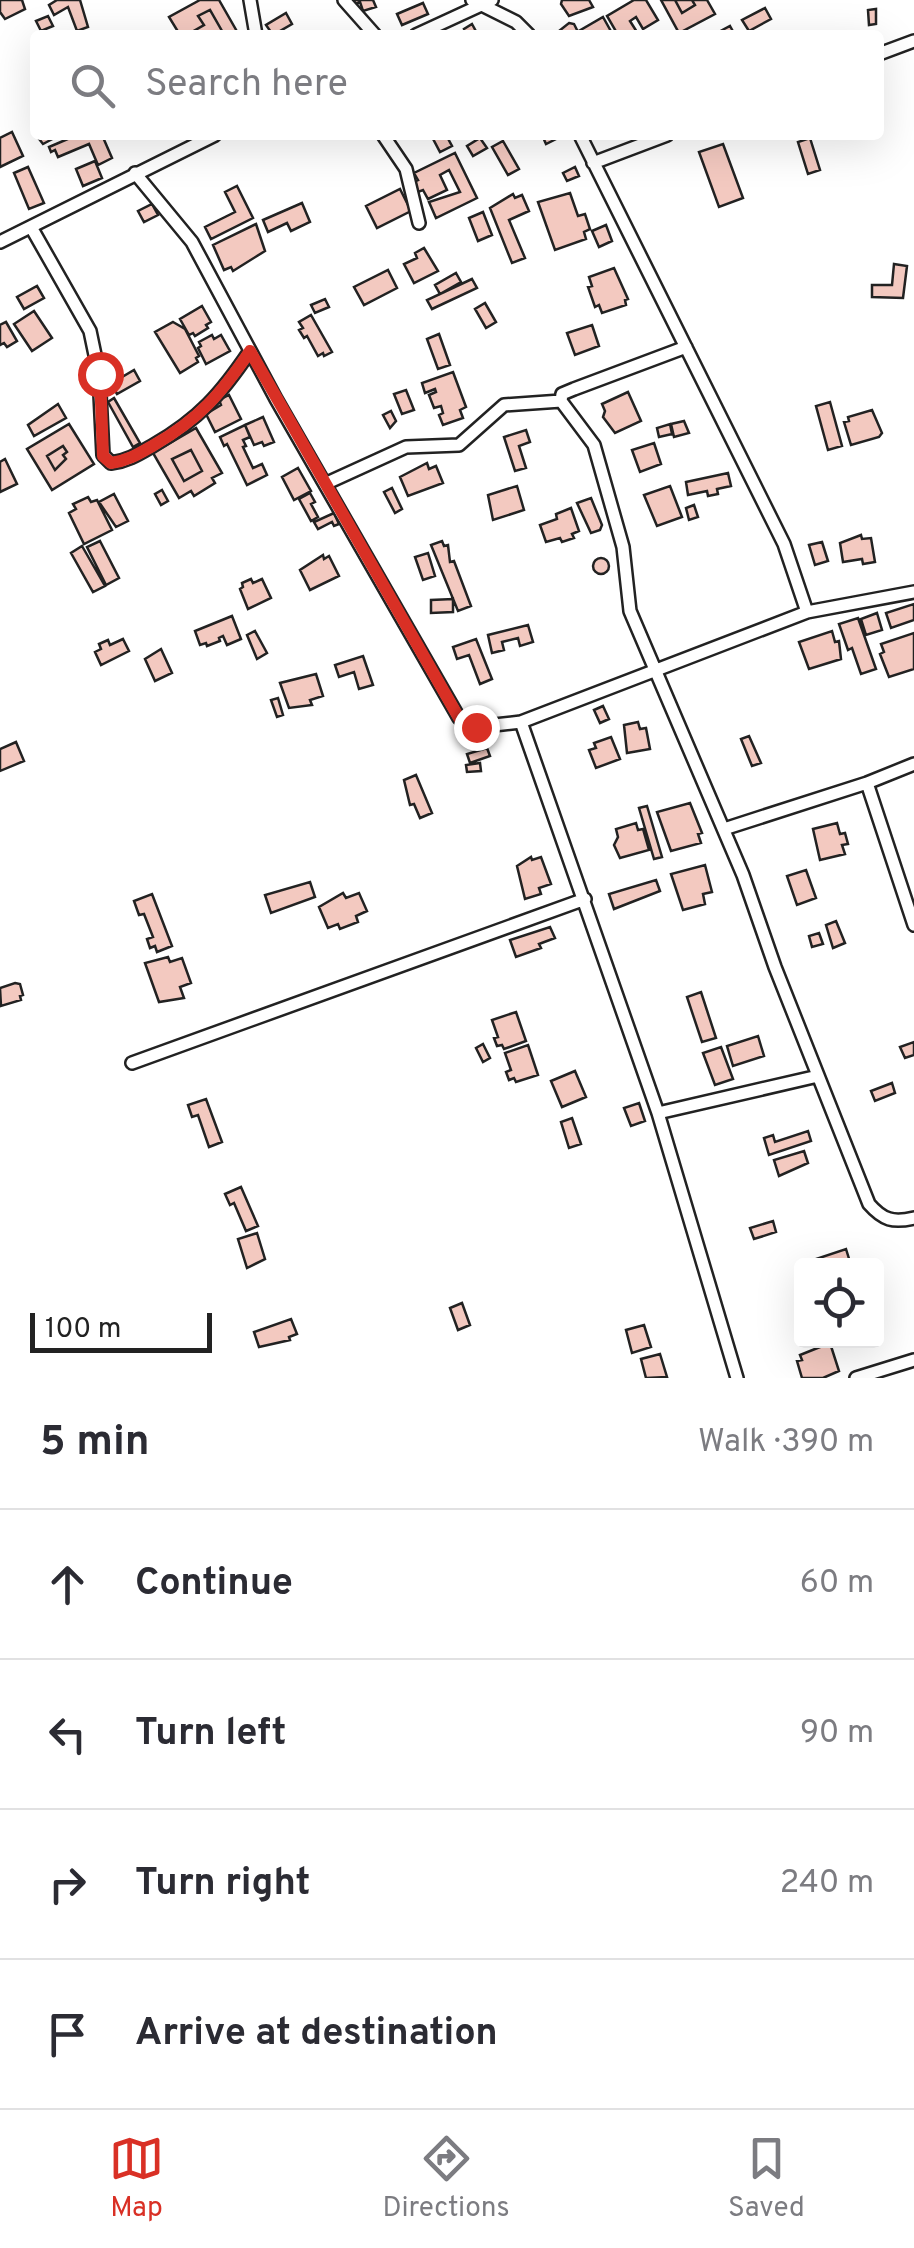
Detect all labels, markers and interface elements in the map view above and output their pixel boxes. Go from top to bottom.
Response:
search box [30,30,884,140]
icon: search [65,58,120,113]
text: Search here [145,61,348,110]
route start [78,352,124,398]
route end [454,705,500,751]
map controls [794,1258,884,1348]
button: locate [794,1258,884,1348]
scale bar [30,1308,212,1352]
text: 100 m [45,1312,121,1348]
text: 5 min [40,1417,150,1470]
text: Walk · 390 m [698,1423,874,1463]
icon: ahead [40,1557,95,1612]
text: Continue [135,1560,293,1609]
text: 60 m [800,1564,874,1604]
icon: left [40,1707,95,1762]
text: Turn left [135,1710,287,1759]
text: 90 m [800,1714,874,1754]
icon: right [40,1857,95,1912]
text: Turn right [135,1860,310,1909]
text: 240 m [780,1864,874,1904]
icon: arrive [40,2007,95,2062]
text: Arrive at destination [135,2010,498,2059]
tab: Map [109,2131,164,2227]
tab: Directions [382,2131,510,2227]
tab: Saved [728,2131,805,2227]

